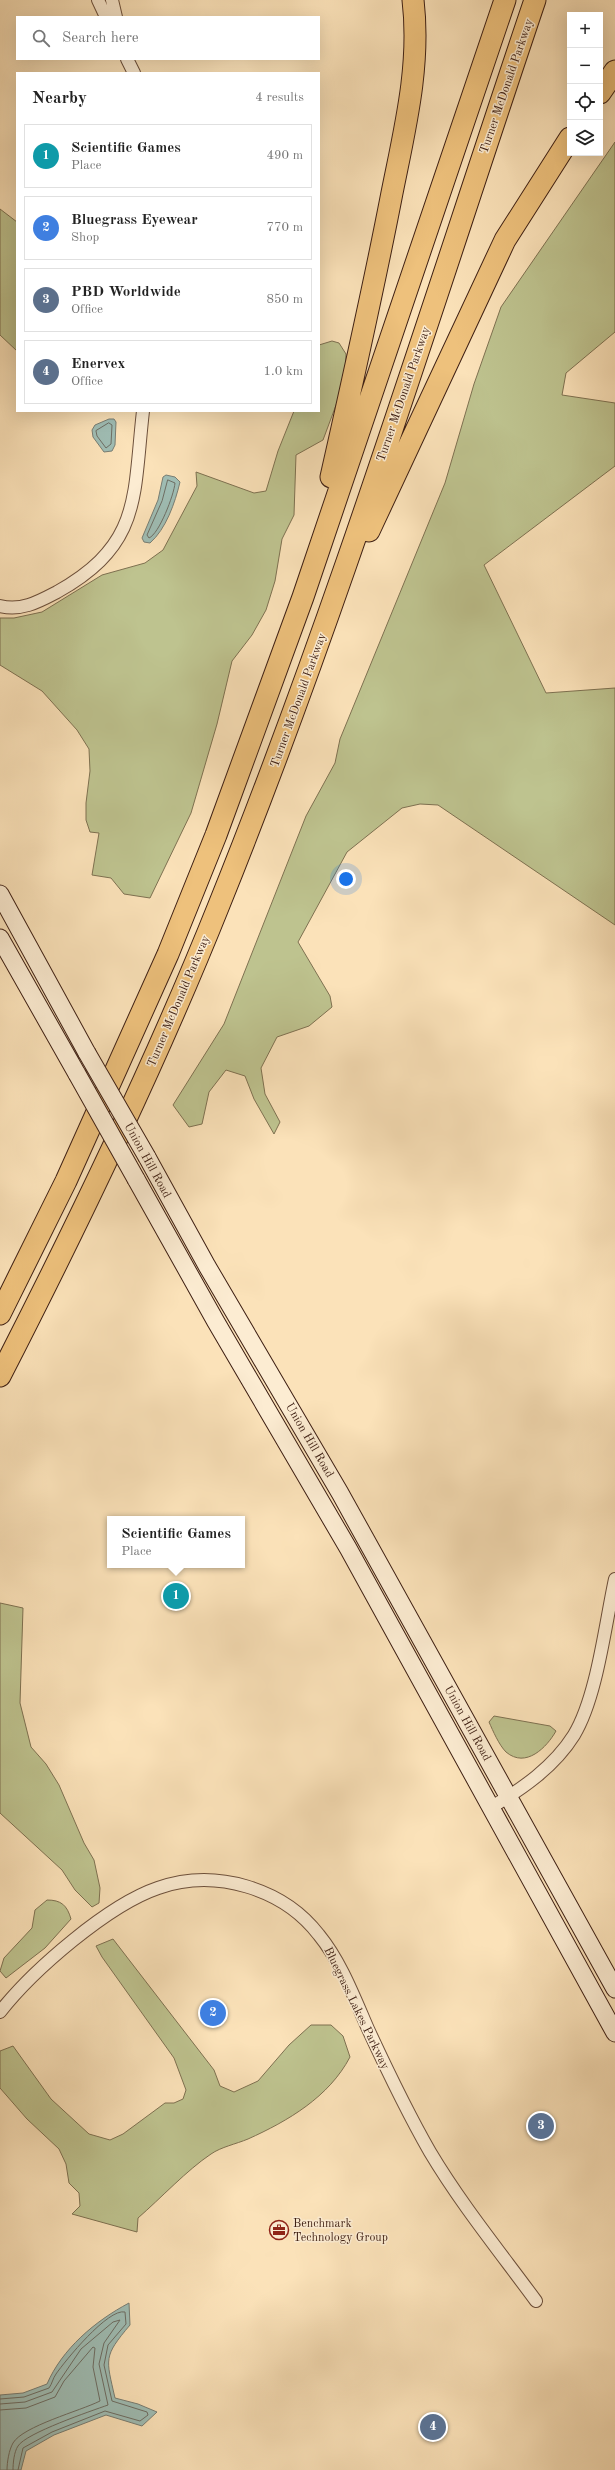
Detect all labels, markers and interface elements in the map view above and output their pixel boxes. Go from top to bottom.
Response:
map controls [567,12,603,156]
button: + [567,12,603,48]
search box [16,16,320,60]
street label: Turner McDonald Parkway [478,17,536,155]
icon: search [30,27,52,49]
text: Search here [62,31,139,46]
button: − [567,48,603,84]
button: locate [567,84,603,120]
text: Nearby [32,90,87,107]
text: 4 results [255,91,304,104]
button: layers [567,120,603,156]
text: Scientific Games [71,141,181,156]
text: 1 [42,149,50,162]
text: 490 m [266,149,303,162]
text: Place [71,159,101,172]
text: Bluegrass Eyewear [71,213,198,228]
text: 2 [42,221,50,234]
text: 770 m [266,221,303,234]
text: Shop [71,231,99,244]
text: PBD Worldwide [71,285,181,300]
text: 3 [42,293,50,306]
text: 850 m [266,293,303,306]
text: Office [71,303,103,316]
street label: Turner McDonald Parkway [375,325,433,463]
text: Enervex [71,357,125,372]
text: 4 [42,365,50,378]
text: 1.0 km [264,365,303,378]
text: Office [71,375,103,388]
street label: Turner McDonald Parkway [269,631,329,769]
your location [336,869,356,889]
street label: Turner McDonald Parkway [146,933,212,1069]
street label: Union Hill Road [121,1121,173,1200]
street label: Union Hill Road [283,1401,335,1480]
popup [107,1516,245,1568]
text: Scientific Games [121,1527,231,1542]
text: Place [121,1545,152,1558]
pin: 1 [163,1581,189,1611]
street label: Union Hill Road [441,1684,493,1763]
street label: Bluegrass Lakes Parkway [321,1945,391,2072]
pin: 2 [200,1998,226,2028]
pin: 3 [528,2111,554,2141]
place label: Benchmark Technology Group [293,2218,388,2244]
office icon: Benchmark Technology Group [268,2219,290,2241]
pin: 4 [420,2412,446,2442]

